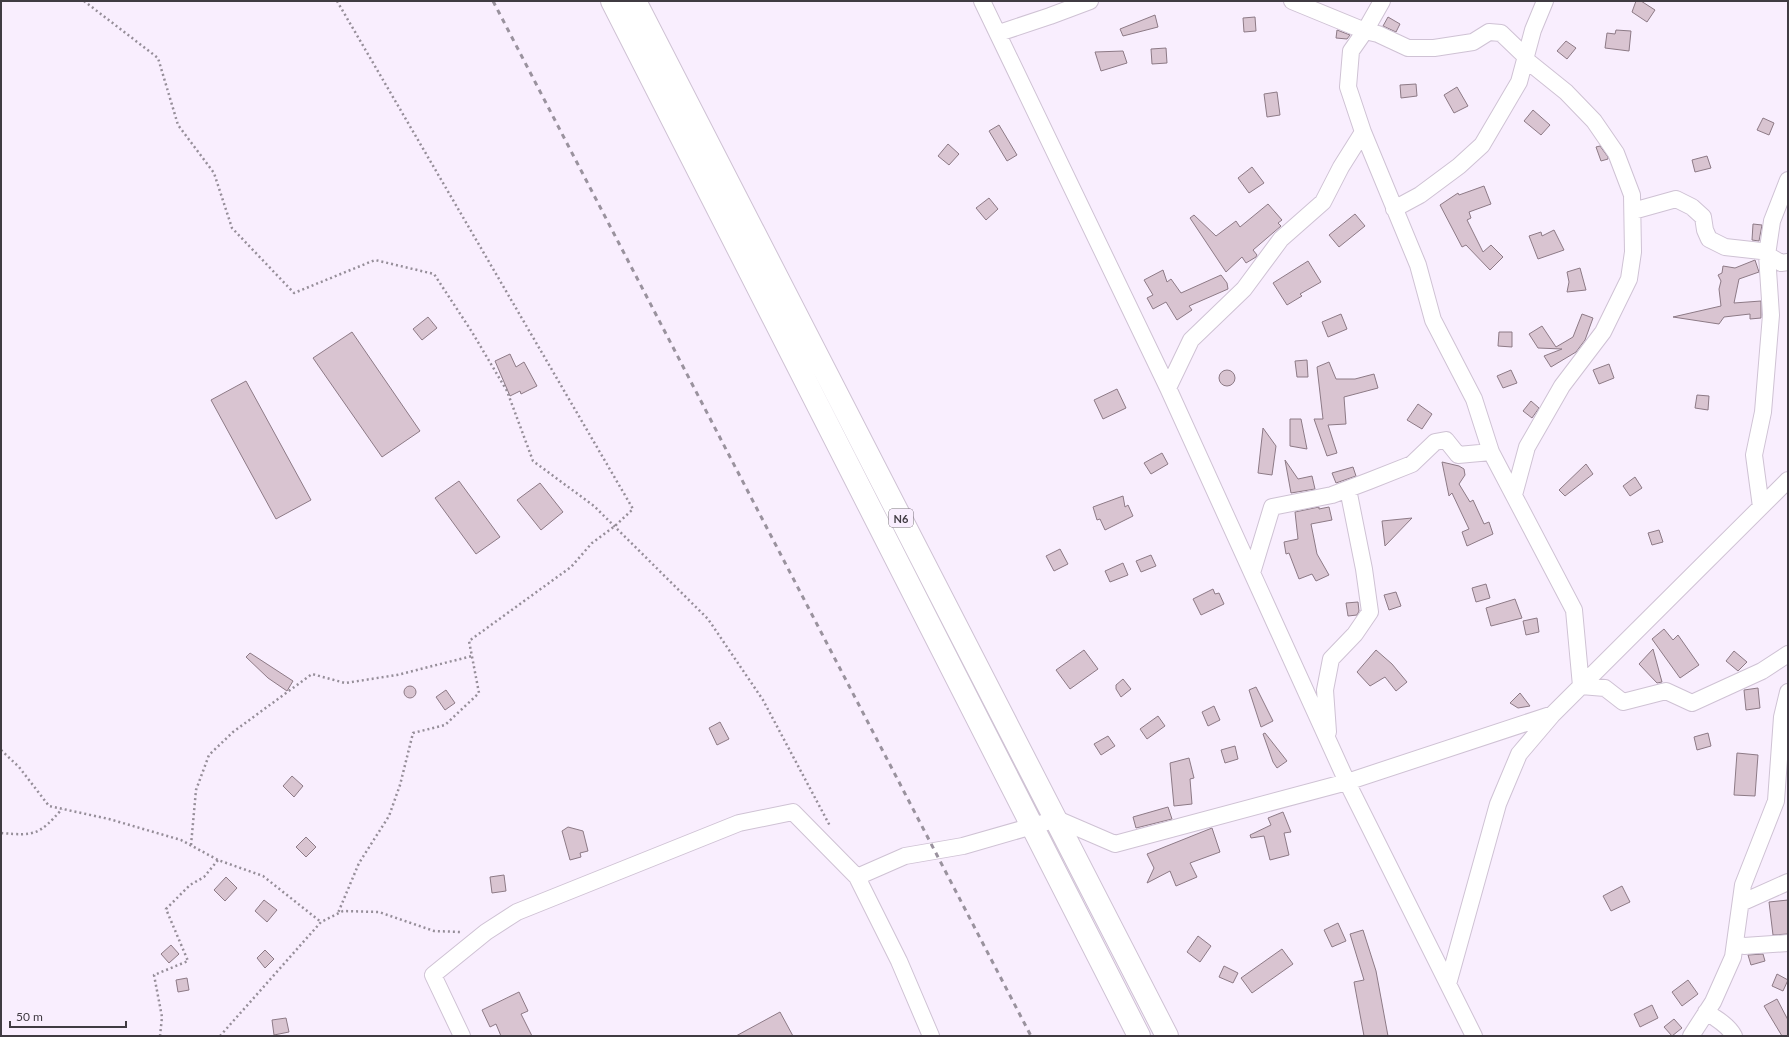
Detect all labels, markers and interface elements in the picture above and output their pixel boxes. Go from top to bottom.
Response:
road number: N6 [889,509,913,527]
scale bar [10,1003,126,1029]
text: 50 m [16,1009,43,1024]

